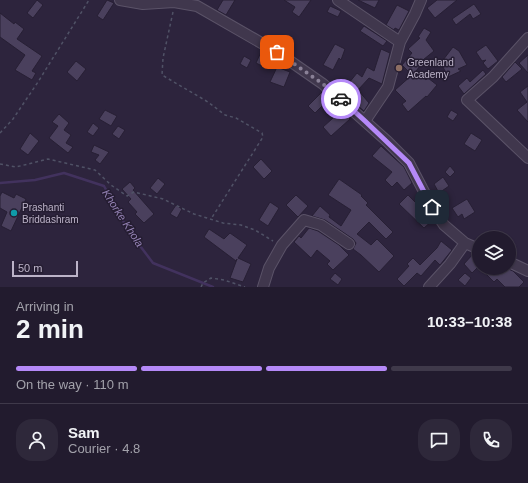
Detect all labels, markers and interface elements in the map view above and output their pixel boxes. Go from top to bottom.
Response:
pin [260,35,294,69]
icon: bag [266,41,288,63]
place label: Greenland Academy [407,57,454,80]
marker: Greenland Academy [394,63,404,73]
courier [321,79,361,119]
icon: car [330,88,352,110]
water label: Khorke Khola [100,187,146,249]
pin [415,190,449,224]
icon: home [421,196,443,218]
place label: Prashanti Briddashram [22,202,79,225]
marker: Prashanti Briddashram [9,208,19,218]
map controls [472,231,516,275]
button: layers [472,231,516,275]
scale bar [12,259,78,278]
text: 50 m [18,262,42,274]
text: Arriving in [16,299,74,314]
text: 10:33–10:38 [427,313,512,330]
text: 2 min [16,314,84,344]
text: On the way · 110 m [16,377,128,392]
button: person [16,419,58,461]
button: chat [418,419,460,461]
button: phone [470,419,512,461]
text: Sam [68,424,100,441]
text: Courier · 4.8 [68,441,140,456]

